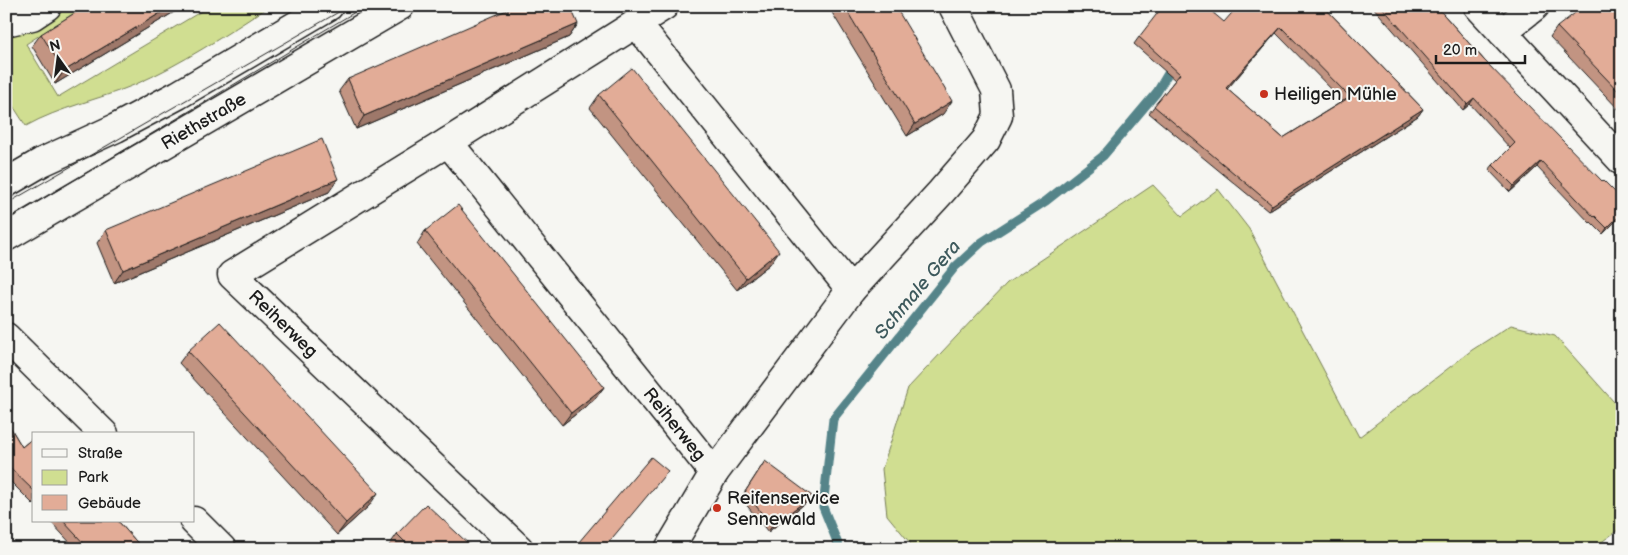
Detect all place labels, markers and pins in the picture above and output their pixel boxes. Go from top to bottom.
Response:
place label: Heiligen Mühle [1274,84,1397,105]
marker: Heiligen Mühle [1258,88,1270,100]
place label: Reifenservice Sennewald [727,488,840,530]
marker: Reifenservice Sennewald [711,502,723,514]

